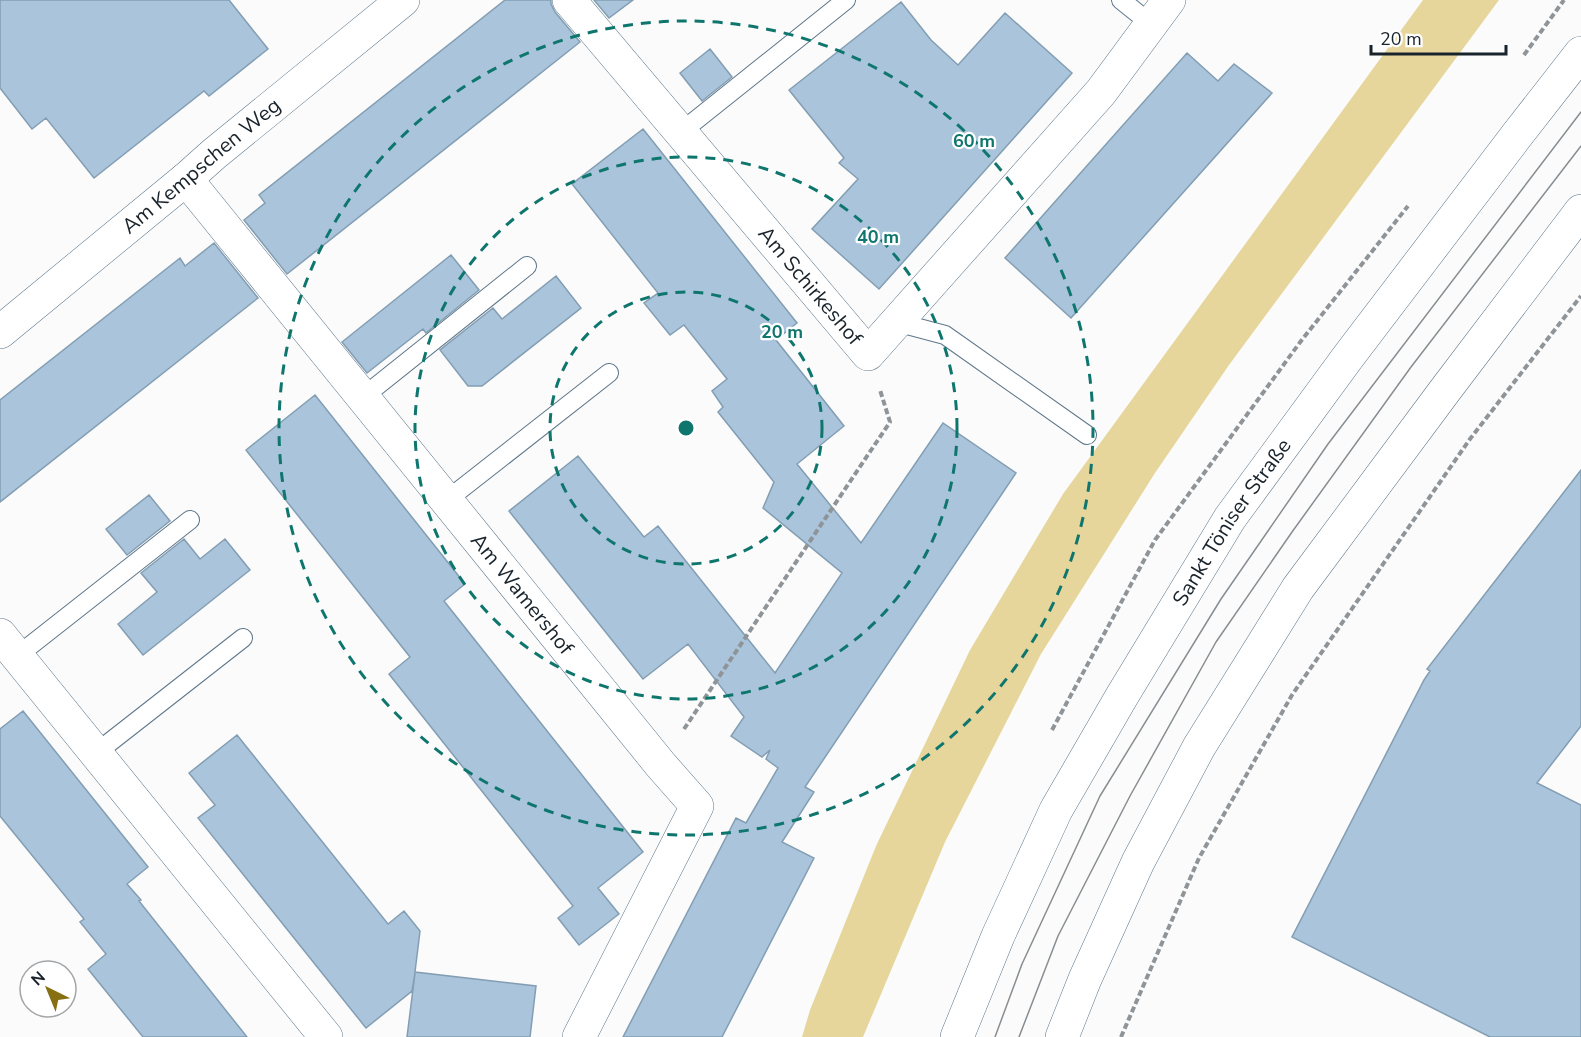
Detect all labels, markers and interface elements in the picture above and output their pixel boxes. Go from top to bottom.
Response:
scale bar [1371,18,1506,56]
text: 20 m [1380,27,1422,51]
street label: Am Kempschen Weg [116,91,286,240]
text: 60 m [953,129,995,153]
street label: Am Schirkeshof [752,220,869,352]
text: 40 m [857,225,899,249]
text: 20 m [761,320,803,344]
centre of rings [676,418,696,438]
street label: Sankt Töniser Straße [1166,433,1298,611]
street label: Am Wamershof [464,527,581,661]
north arrow [18,959,78,1019]
text: N [27,967,50,991]

